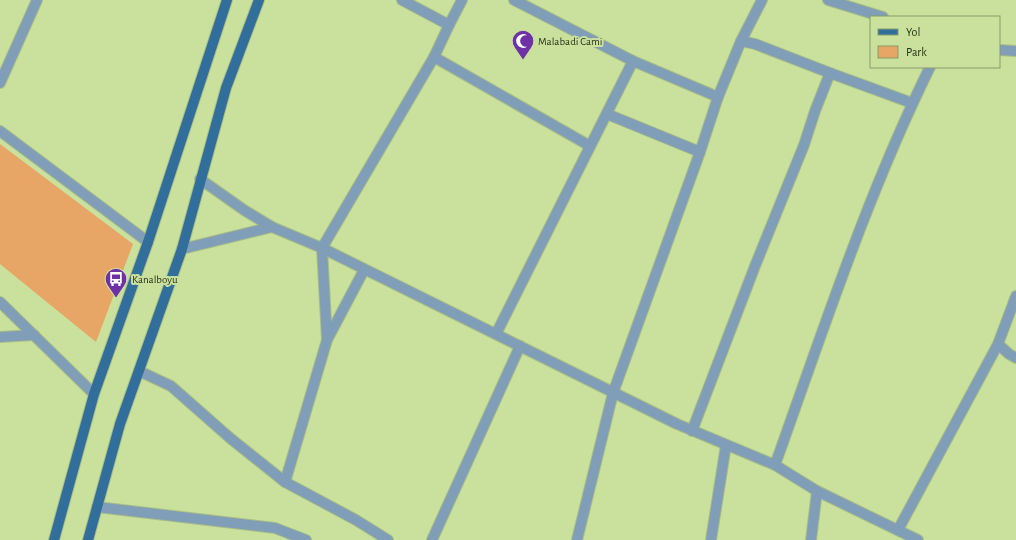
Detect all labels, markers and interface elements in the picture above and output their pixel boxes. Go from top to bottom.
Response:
legend [870,16,1000,68]
text: Yol [906,26,920,38]
mosque icon: Malabadi Cami [510,28,536,61]
place label: Malabadi Cami [538,36,603,47]
text: Park [906,46,927,58]
bus stop icon: Kanalboyu [103,266,129,299]
place label: Kanalboyu [132,274,178,285]

